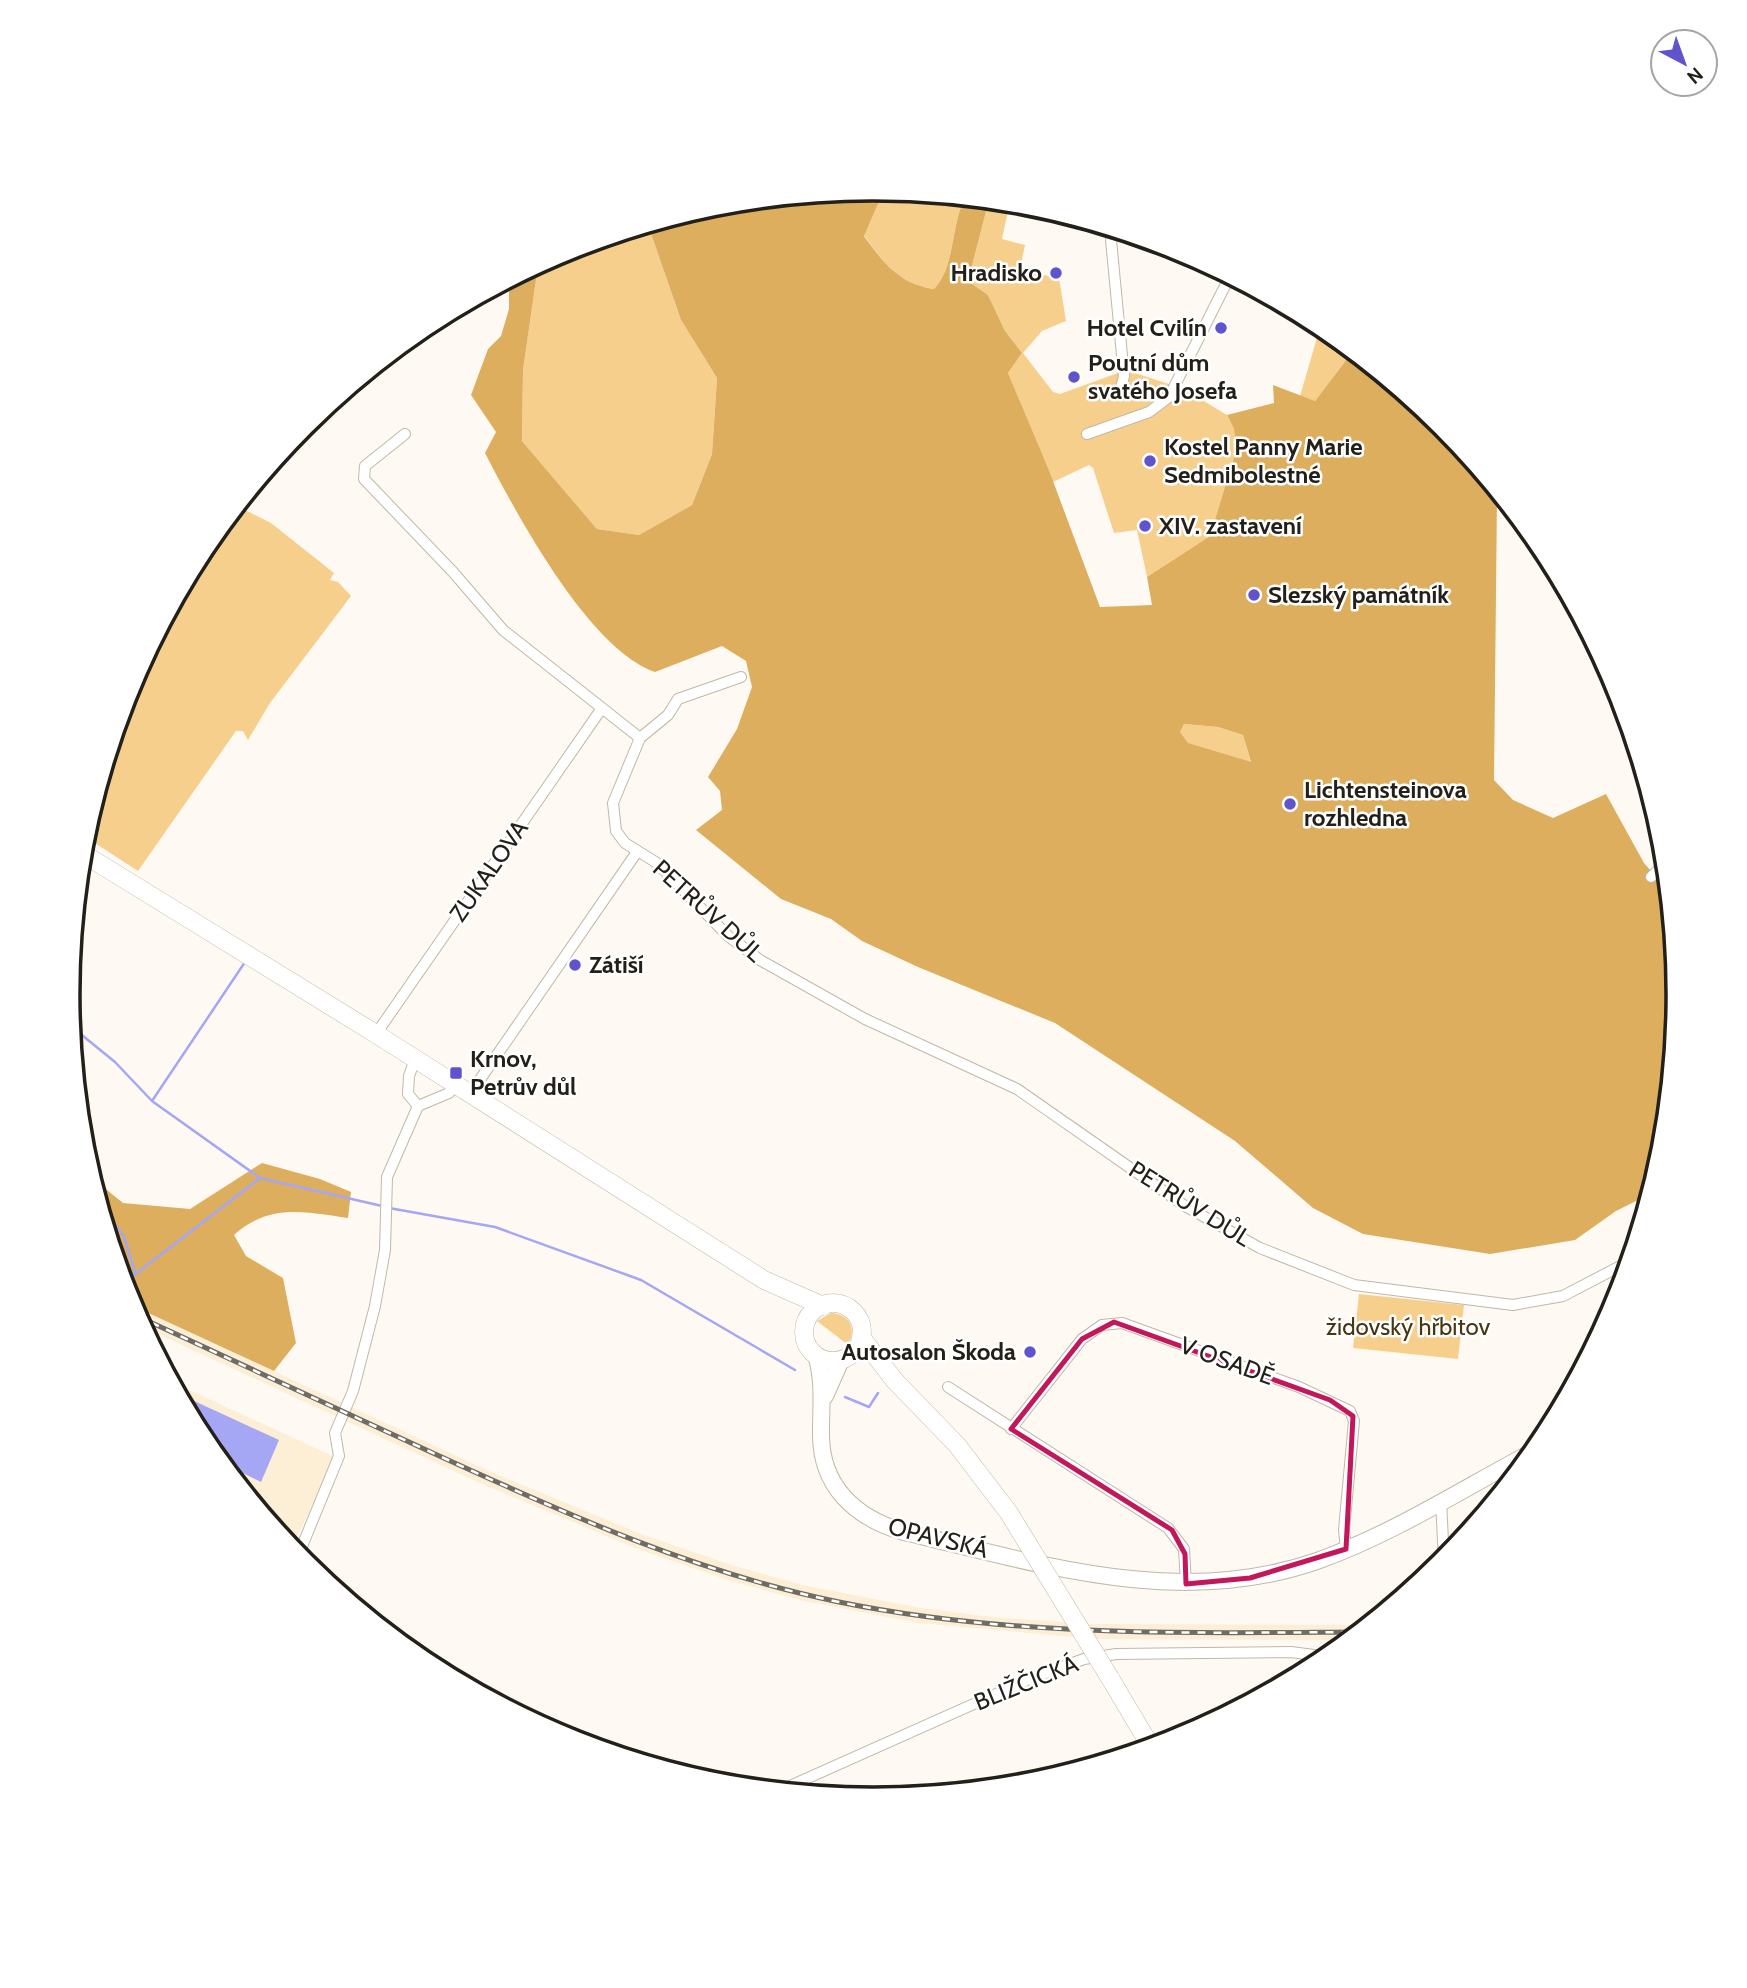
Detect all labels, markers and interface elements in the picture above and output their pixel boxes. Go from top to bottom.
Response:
north arrow [1649,28,1719,98]
text: N [1682,62,1707,89]
place label: Hradisko [951,258,1042,287]
marker: Hradisko [1048,265,1064,281]
place label: Hotel Cvilín [1086,313,1207,342]
marker: Hotel Cvilín [1213,320,1229,336]
place label: Poutní dům svatého Josefa [1088,348,1237,405]
marker: Poutní dům svatého Josefa [1066,369,1082,385]
place label: Kostel Panny Marie Sedmibolestné [1164,432,1363,489]
marker: Kostel Panny Marie Sedmibolestné [1142,453,1158,469]
place label: XIV. zastavení [1158,511,1302,540]
marker: XIV. zastavení [1137,518,1153,534]
place label: Slezský památník [1268,580,1449,609]
marker: Slezský památník [1246,587,1262,603]
place label: Lichtensteinova rozhledna [1304,775,1467,832]
marker: Lichtensteinova rozhledna [1282,796,1298,812]
street label: ZUKALOVA [443,814,534,927]
street label: PETRŮV DŮL [647,853,770,968]
place label: Zátiší [589,950,644,979]
marker: Zátiší [567,957,583,973]
place label: Krnov, Petrův důl [470,1044,576,1101]
marker: Krnov, Petrův důl [448,1065,464,1081]
street label: PETRŮV DŮL [1124,1155,1257,1253]
park label: židovský hřbitov [1326,1312,1490,1341]
street label: V OSADĚ [1176,1330,1278,1391]
place label: Autosalon Škoda [841,1337,1016,1366]
marker: Autosalon Škoda [1022,1344,1038,1360]
street label: OPAVSKÁ [885,1511,991,1564]
street label: BLIŽČICKÁ [970,1648,1082,1717]

